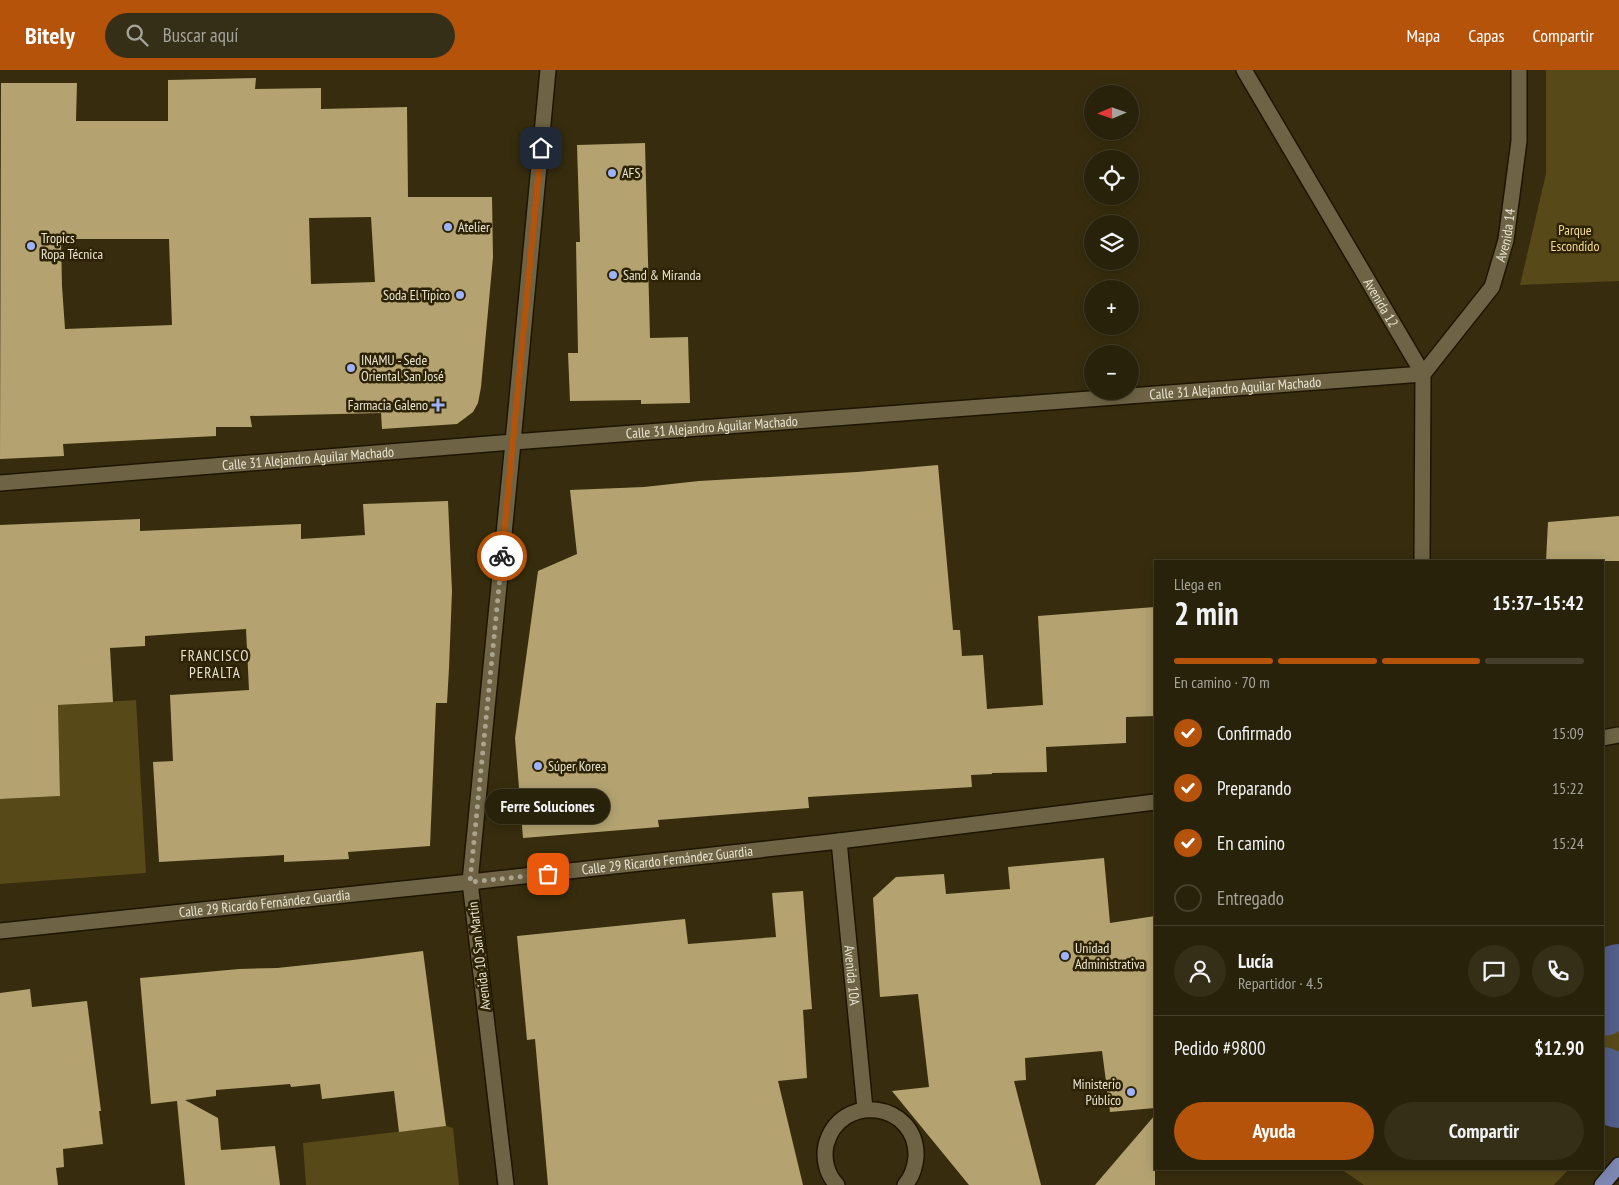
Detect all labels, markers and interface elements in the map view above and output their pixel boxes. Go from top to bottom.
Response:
search box [105,13,455,58]
text: Bitely [25,20,75,51]
icon: search [123,21,151,49]
text: Buscar aquí [163,23,238,47]
text: Mapa [1407,24,1440,47]
text: Capas [1468,24,1505,47]
text: Compartir [1533,24,1594,47]
north arrow [1084,85,1139,140]
map controls [1084,85,1139,400]
pin [520,127,562,169]
icon: home [527,134,555,162]
button: locate [1084,150,1139,205]
place label: AFS [622,164,640,182]
marker: AFS [606,167,618,179]
street label: Avenida 14 [1491,207,1519,264]
button: layers [1084,215,1139,270]
place label: Atelier [458,218,490,236]
marker: Atelier [442,221,454,233]
park label: Parque Escondido [1551,221,1599,255]
place label: Tropics Ropa Técnica [41,229,103,263]
marker: Tropics Ropa Técnica [25,240,37,252]
place label: Sand & Miranda [623,266,701,284]
marker: Sand & Miranda [607,269,619,281]
street label: Avenida 12 [1360,275,1402,330]
button: + [1084,280,1139,335]
place label: Soda El Típico [383,286,450,304]
marker: Soda El Típico [454,289,466,301]
button: − [1084,345,1139,400]
place label: INAMU - Sede Oriental San José [361,351,444,385]
marker: INAMU - Sede Oriental San José [345,362,357,374]
street label: Calle 31 Alejandro Aguilar Machado [1149,373,1322,403]
place label: Farmacia Galeno [348,396,428,414]
marker: Farmacia Galeno [432,399,444,411]
street label: Calle 31 Alejandro Aguilar Machado [625,412,798,443]
street label: Calle 31 Alejandro Aguilar Machado [221,443,395,474]
courier [477,531,527,581]
icon: bike [488,542,516,570]
text: Llega en [1174,574,1221,594]
text: 15:37–15:42 [1492,591,1584,615]
text: 2 min [1174,592,1239,634]
district label: FRANCISCO PERALTA [181,646,249,682]
text: En camino · 70 m [1174,672,1270,692]
icon: check [1174,719,1202,747]
text: Confirmado [1217,721,1292,745]
text: 15:09 [1552,723,1584,743]
place label: Súper Korea [548,757,606,775]
marker: Súper Korea [532,760,544,772]
icon: check [1174,774,1202,802]
text: Preparando [1217,776,1292,800]
text: 15:22 [1552,778,1584,798]
callout: Ferre Soluciones [486,789,610,824]
text: Ferre Soluciones [500,796,595,816]
icon: check [1174,829,1202,857]
text: En camino [1217,831,1285,855]
text: 15:24 [1552,833,1584,853]
street label: Calle 29 Ricardo Fernández Guardia [581,842,754,879]
pin [527,853,569,895]
icon: bag [534,860,562,888]
street label: Calle 29 Ricardo Fernández Guardia [178,886,351,921]
text: Entregado [1217,886,1284,910]
street label: Avenida 10 San Martín [463,901,495,1011]
place label: Unidad Administrativa [1075,939,1145,973]
street label: Avenida 10A [840,944,864,1007]
button: person [1174,945,1226,997]
button: chat [1468,945,1520,997]
button: phone [1532,945,1584,997]
text: Lucía [1238,949,1273,973]
marker: Unidad Administrativa [1059,950,1071,962]
text: Repartidor · 4.5 [1238,973,1323,993]
text: Pedido #9800 [1174,1036,1265,1060]
text: $12.90 [1535,1036,1584,1060]
place label: Ministerio Público [1073,1075,1121,1109]
marker: Ministerio Público [1125,1086,1137,1098]
button: Ayuda [1174,1102,1374,1160]
button: Compartir [1384,1102,1584,1160]

